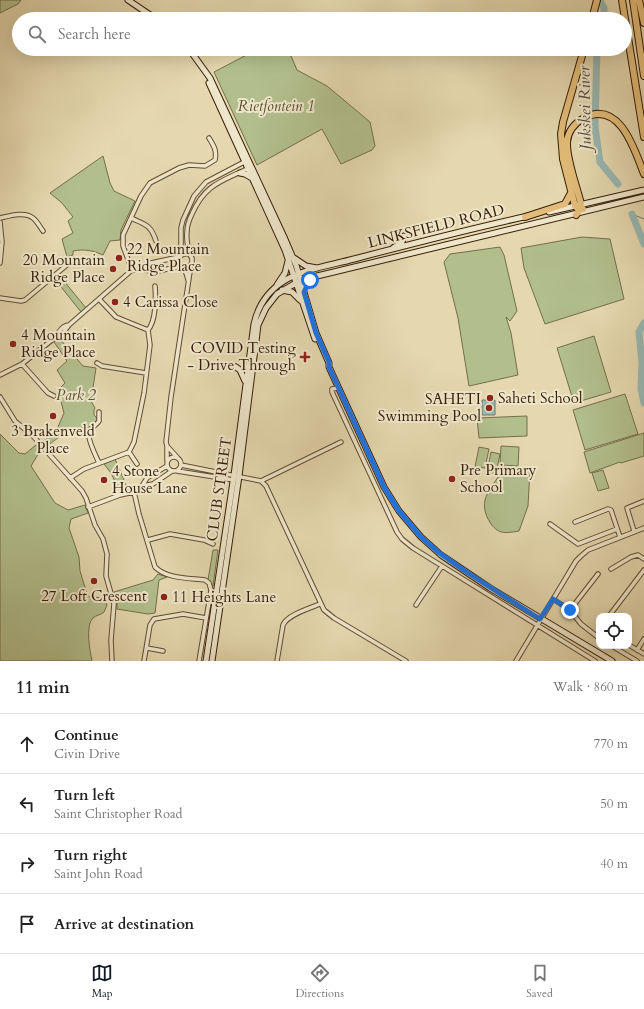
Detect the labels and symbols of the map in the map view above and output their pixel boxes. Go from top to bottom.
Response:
water label: Jukskei River [573,65,597,154]
park label: Rietfontein 1 [238,96,314,116]
street label: LINKSFIELD ROAD [366,199,506,253]
place label: 22 Mountain Ridge Place [127,239,210,276]
place label: 20 Mountain Ridge Place [23,250,105,287]
marker: 22 Mountain Ridge Place [114,253,124,263]
marker: 20 Mountain Ridge Place [108,264,118,274]
route start [301,271,319,289]
place label: 4 Carissa Close [123,292,218,312]
marker: 4 Carissa Close [110,297,120,307]
place label: 4 Mountain Ridge Place [21,325,96,362]
place label: COVID Testing - Drive Through [187,338,297,375]
marker: 4 Mountain Ridge Place [8,339,18,349]
marker: COVID Testing - Drive Through [299,351,311,363]
park label: Park 2 [56,385,96,405]
place label: Saheti School [498,388,583,408]
place label: SAHETI Swimming Pool [378,389,481,426]
marker: Saheti School [485,393,495,403]
marker: SAHETI Swimming Pool [484,403,494,413]
marker: 3 Brakenveld Place [48,411,58,421]
place label: 3 Brakenveld Place [11,421,95,458]
street label: CLUB STREET [202,435,236,543]
place label: Pre Primary School [460,460,536,497]
place label: 4 Stone House Lane [112,461,188,498]
marker: Pre Primary School [447,474,457,484]
marker: 4 Stone House Lane [99,475,109,485]
marker: 27 Loft Crescent [89,576,99,586]
place label: 27 Loft Crescent [41,586,147,606]
place label: 11 Heights Lane [172,587,276,607]
marker: 11 Heights Lane [159,592,169,602]
route end [561,601,579,619]

